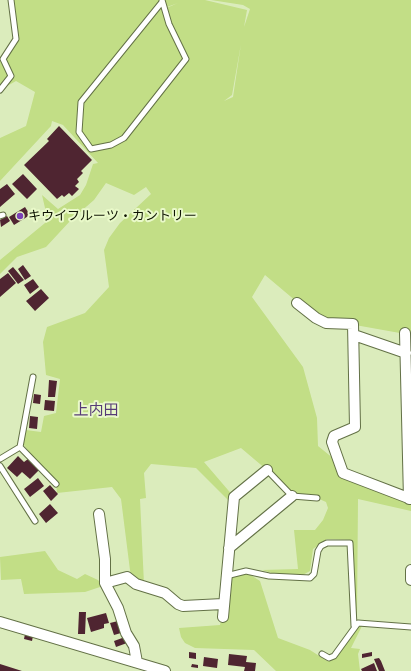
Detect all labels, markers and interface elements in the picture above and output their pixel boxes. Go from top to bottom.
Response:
place label: キウイフルーツ・カントリー [28,208,197,224]
marker: キウイフルーツ・カントリー [15,211,25,221]
district label: 上内田 [74,401,118,419]

